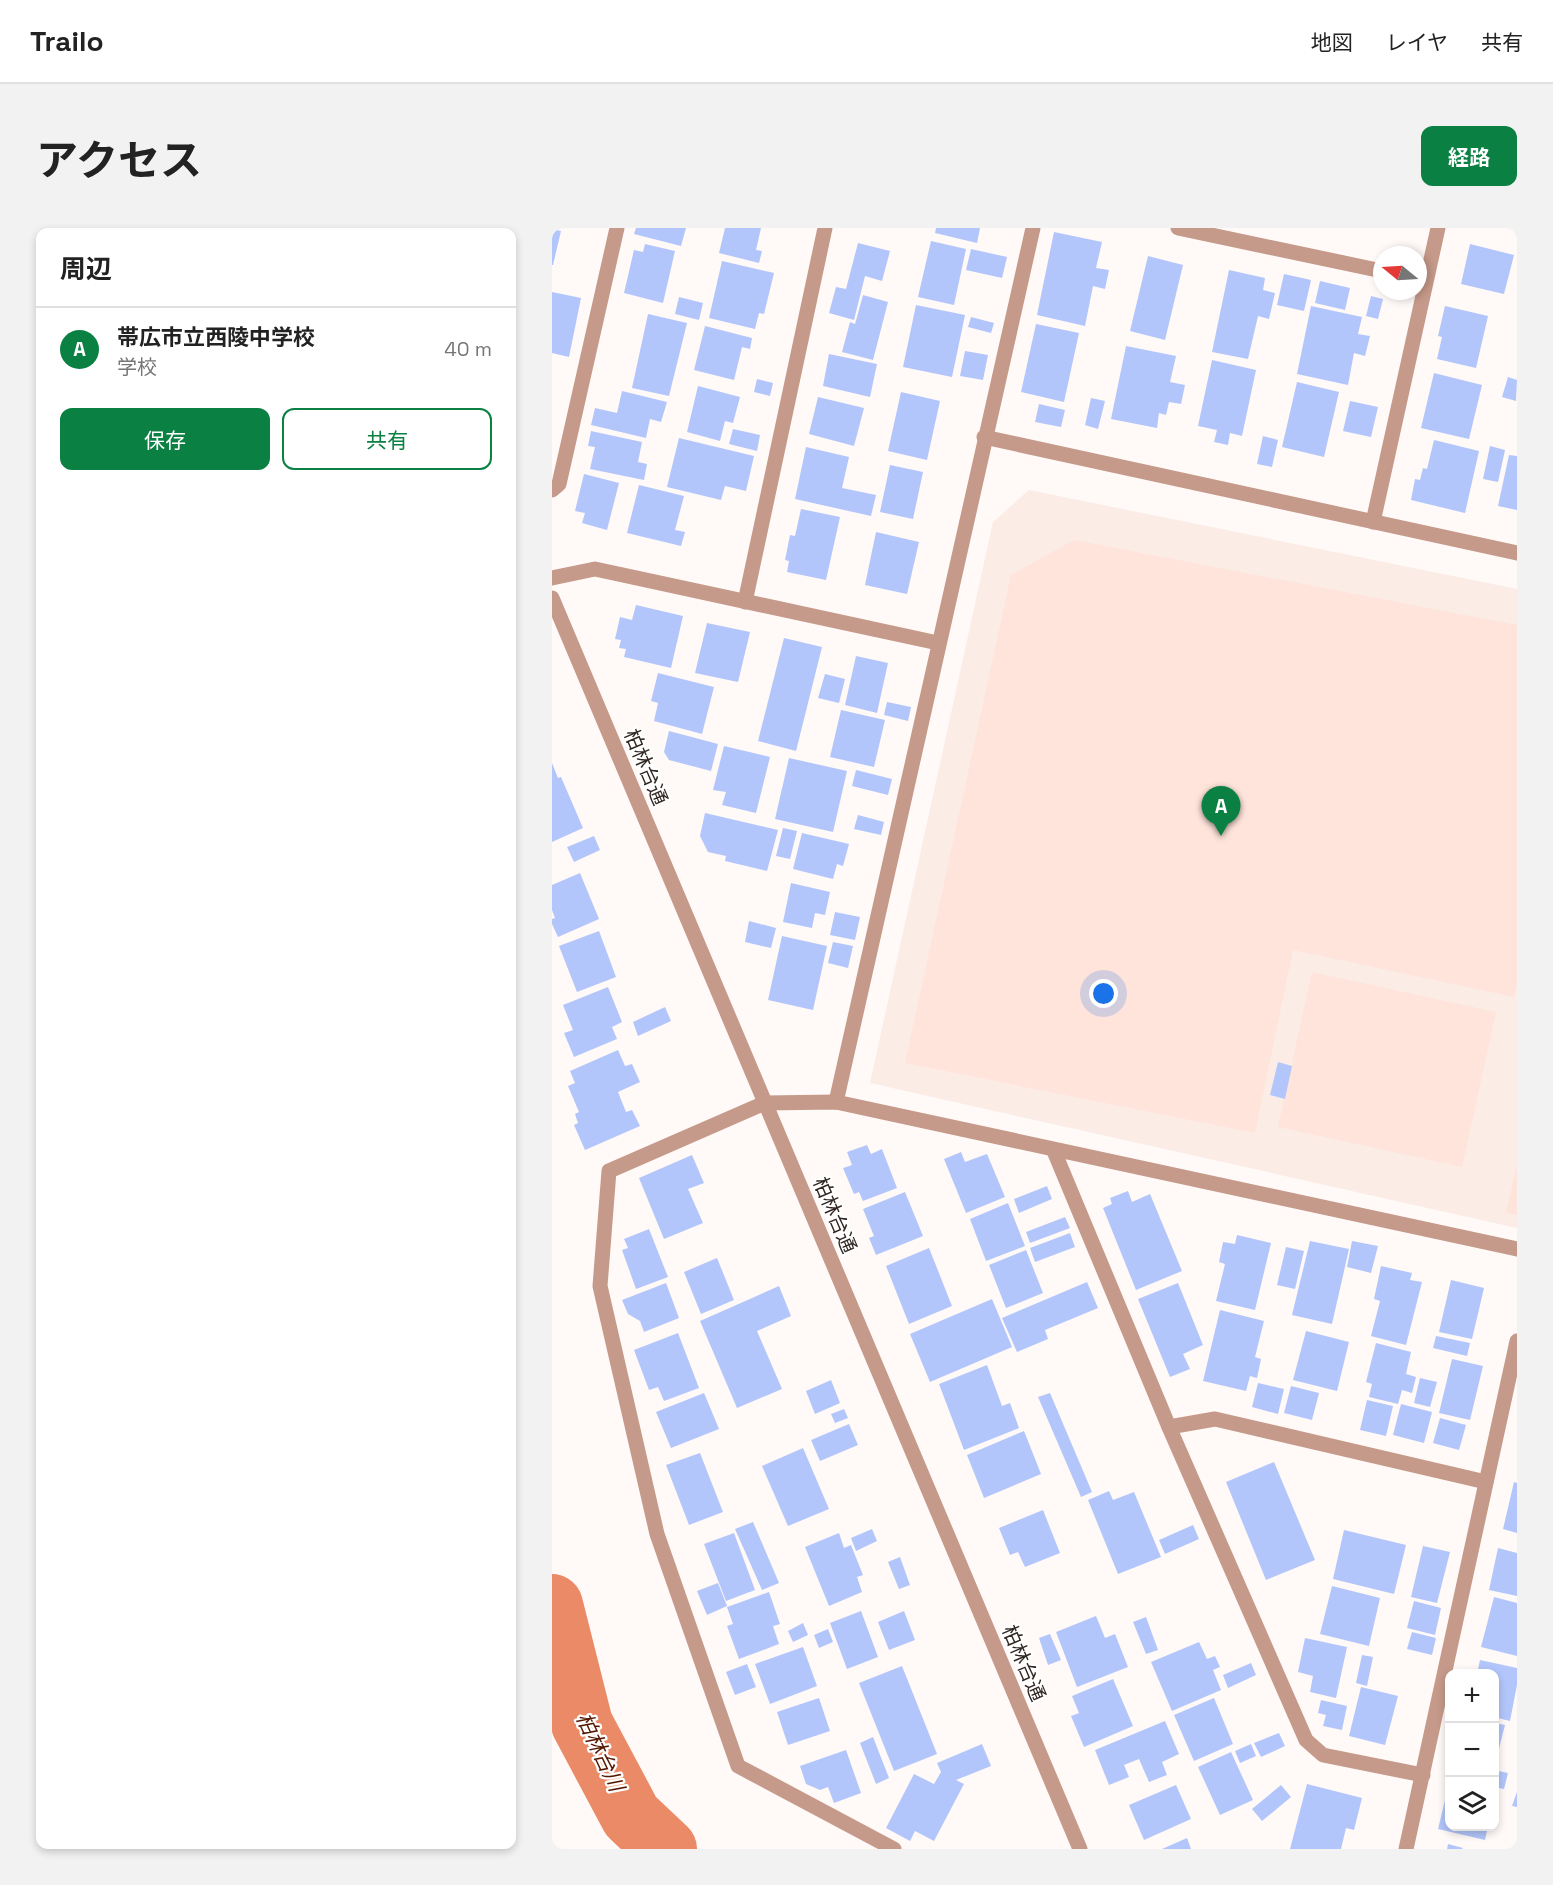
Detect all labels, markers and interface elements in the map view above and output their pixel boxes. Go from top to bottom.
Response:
text: Trailo [30,23,104,59]
text: 地図 [1311,29,1353,56]
text: レイヤ [1386,29,1448,56]
text: 共有 [1481,29,1523,56]
button: 経路 [1421,126,1517,186]
text: アクセス [36,134,202,187]
north arrow [1373,246,1427,300]
text: 周辺 [60,252,112,286]
text: 帯広市立西陵中学校 [117,323,315,351]
text: A [73,336,86,362]
text: 40 m [444,336,492,362]
text: 学校 [117,354,157,380]
button: 保存 [60,408,270,470]
button: 共有 [282,408,492,470]
street label: 柏林台通 [618,725,674,809]
pin: A [1202,786,1240,836]
your location [1089,979,1118,1008]
street label: 柏林台通 [807,1173,863,1257]
street label: 柏林台通 [996,1621,1052,1705]
map controls [1445,1669,1499,1831]
button: + [1445,1669,1499,1723]
water label: 柏林台川 [570,1708,631,1797]
button: − [1445,1723,1499,1777]
button: layers [1445,1777,1499,1831]

